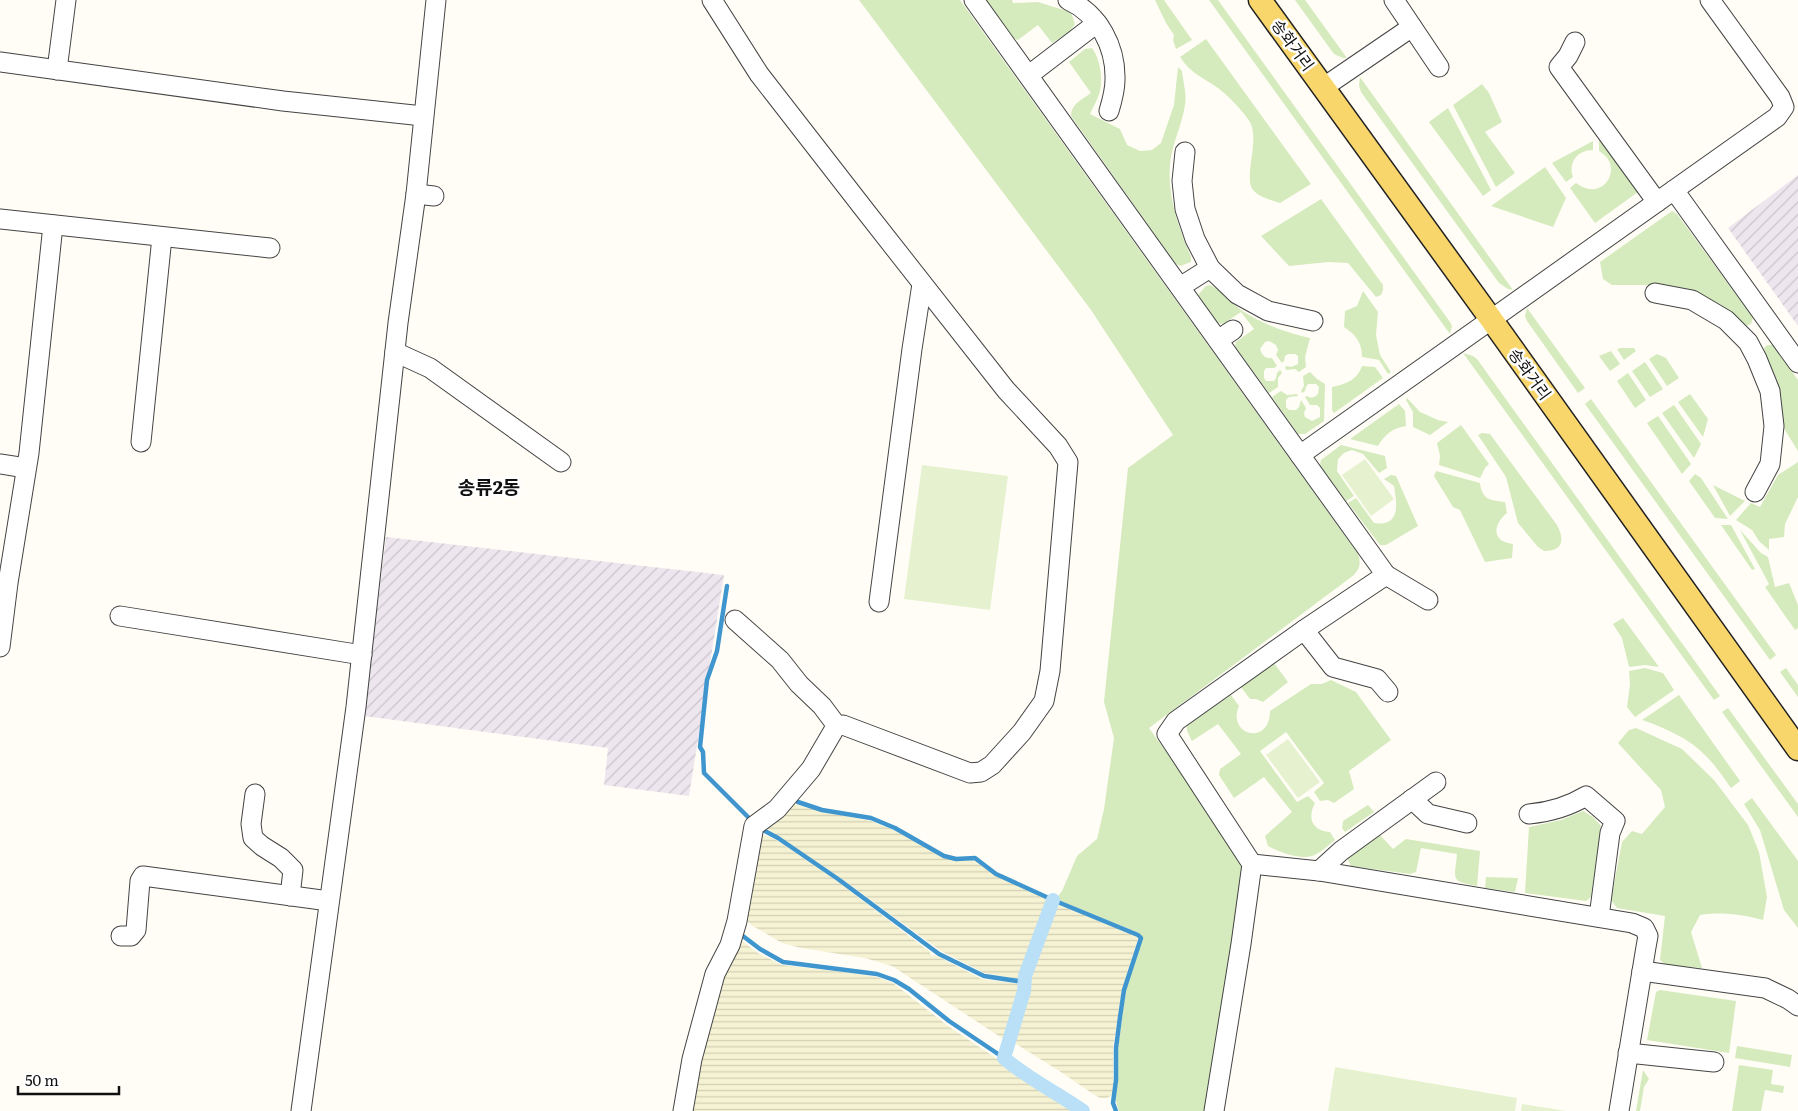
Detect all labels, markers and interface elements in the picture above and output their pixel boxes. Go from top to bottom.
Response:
street label: 송화거리 [1267,14,1321,75]
street label: 송화거리 [1504,343,1558,404]
district label: 송류2동 [458,472,520,500]
scale bar [18,1064,119,1096]
text: 50 m [25,1068,59,1091]

